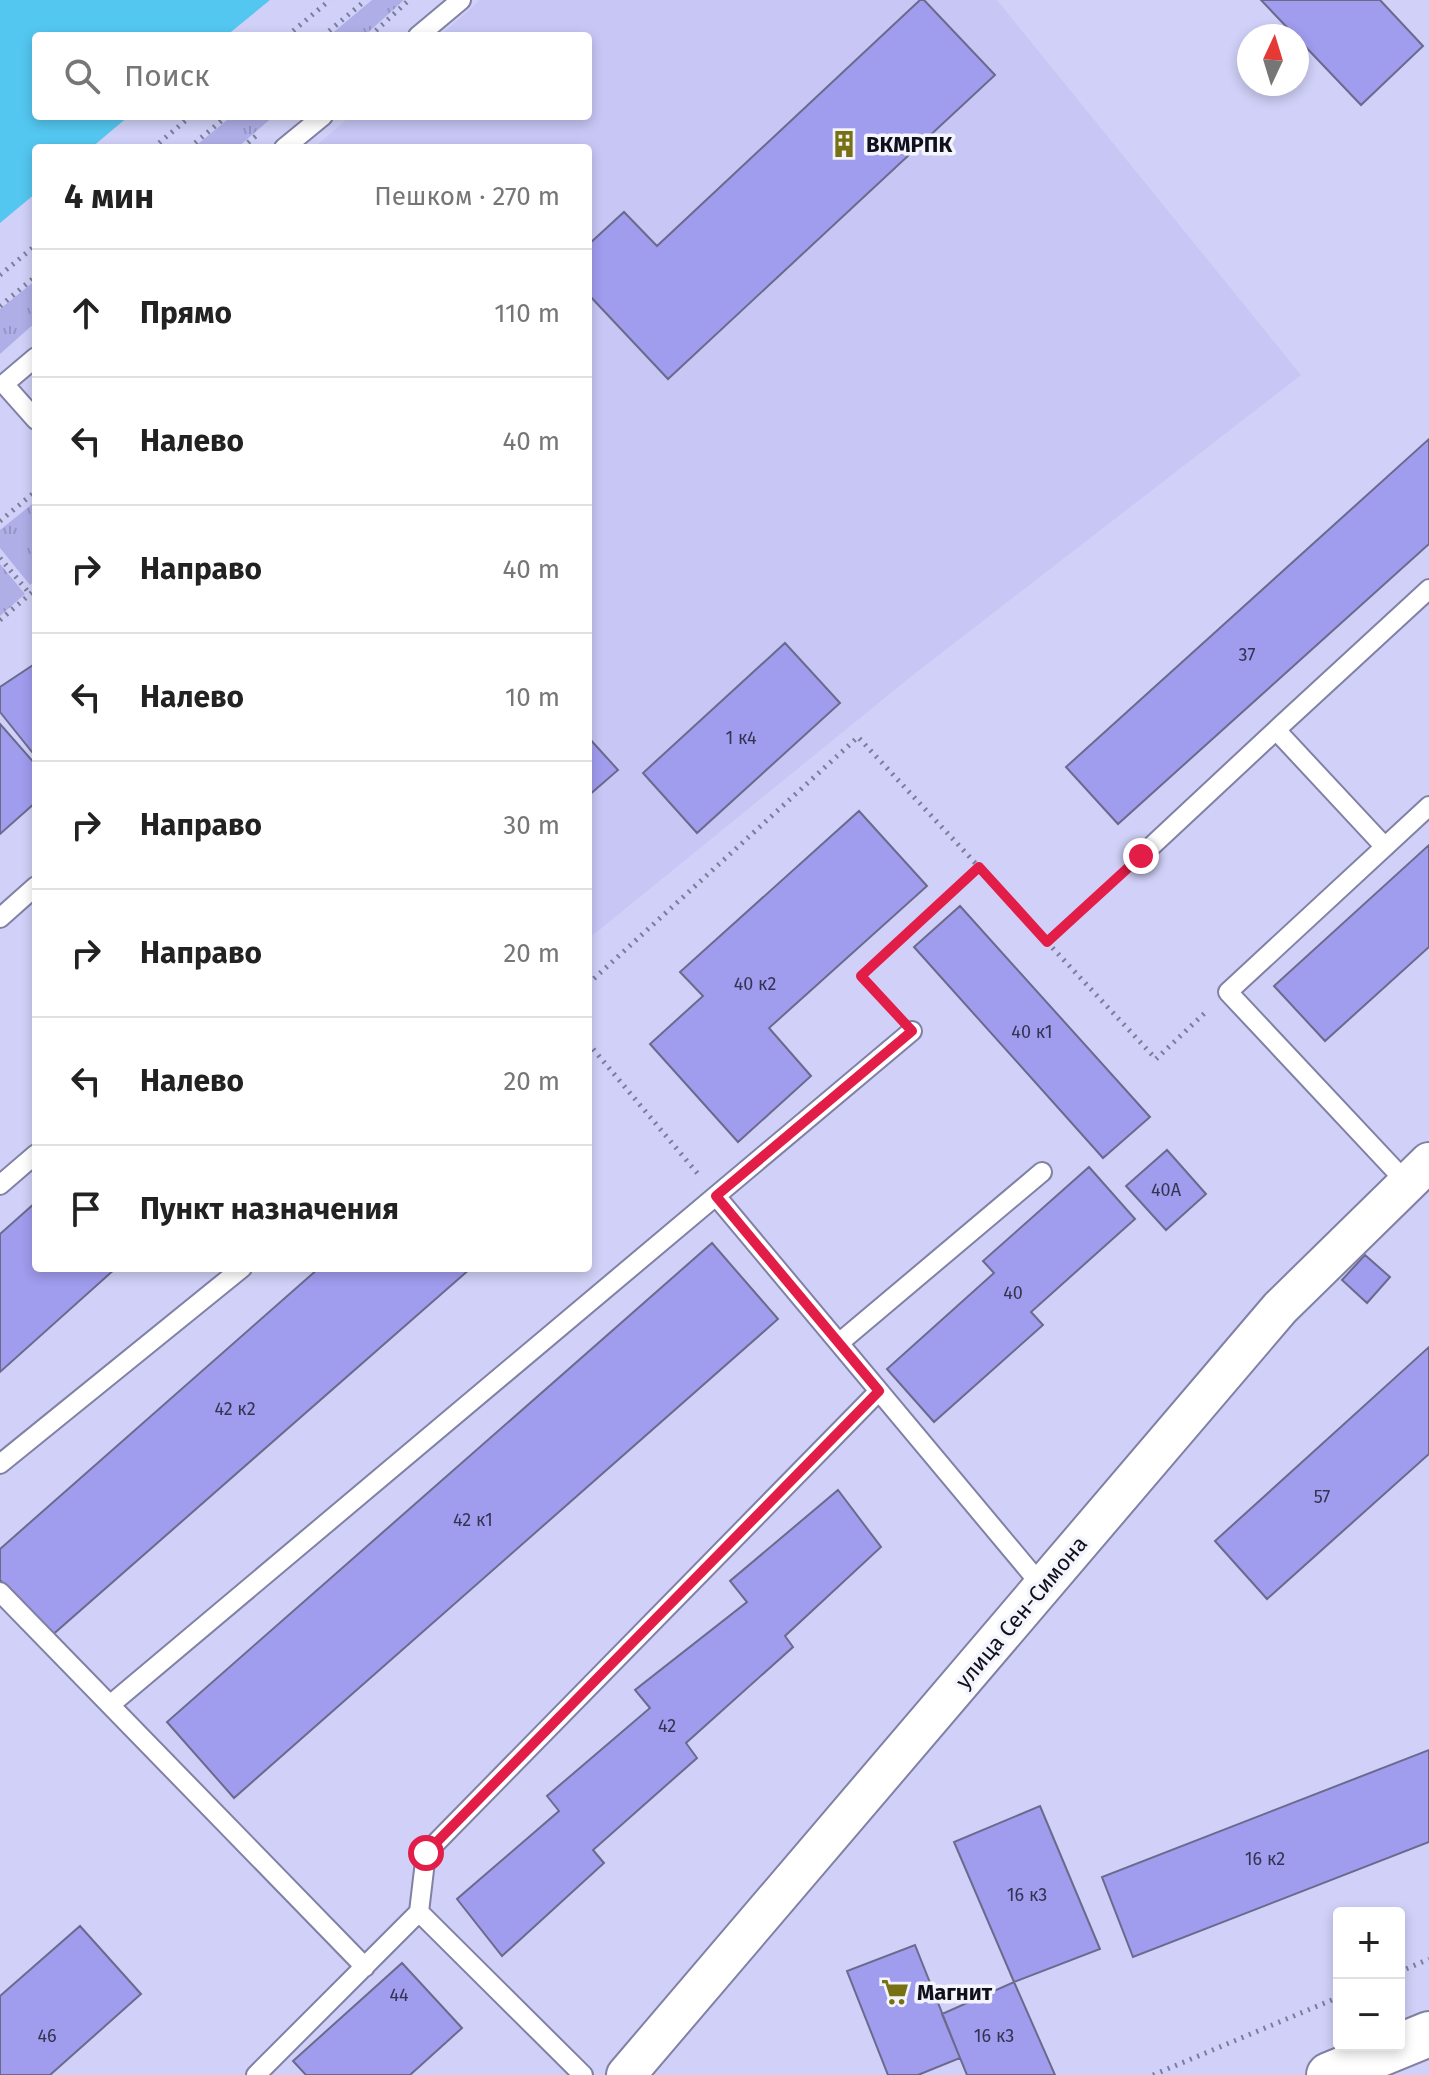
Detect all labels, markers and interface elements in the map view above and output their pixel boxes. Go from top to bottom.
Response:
north arrow [1237,24,1309,96]
search box [32,32,592,120]
icon: search [60,54,104,98]
text: Поиск [124,58,210,94]
building icon: ВКМРПК [829,129,859,159]
place label: ВКМРПК [866,131,952,158]
text: 4 мин [64,176,154,217]
text: Пешком · 270 m [374,181,560,212]
icon: ahead [64,291,108,335]
text: Прямо [140,295,232,331]
text: 110 m [494,298,560,329]
icon: left [64,419,108,463]
text: Налево [140,423,244,459]
text: 40 m [502,426,560,457]
icon: right [64,547,108,591]
text: Направо [140,551,262,587]
text: 40 m [502,554,560,585]
house number: 37 [1239,644,1255,666]
icon: left [64,675,108,719]
text: Налево [140,679,244,715]
text: 10 m [505,682,560,713]
house number: 1 к4 [725,727,757,749]
icon: right [64,803,108,847]
text: Направо [140,807,262,843]
text: 30 m [503,810,560,841]
route end [1123,838,1159,874]
icon: right [64,931,108,975]
text: Направо [140,935,262,971]
text: 20 m [503,938,560,969]
house number: 40 к2 [734,973,776,995]
house number: 40 к1 [1011,1021,1053,1043]
icon: left [64,1059,108,1103]
text: Налево [140,1063,244,1099]
text: 20 m [503,1066,560,1097]
house number: 40А [1151,1179,1182,1201]
icon: arrive [64,1187,108,1231]
text: Пункт назначения [140,1191,399,1227]
house number: 40 [1003,1282,1023,1304]
house number: 42 к2 [214,1398,256,1420]
house number: 57 [1314,1486,1330,1508]
house number: 42 к1 [453,1509,493,1531]
street label: улица Сен-Симона [950,1531,1093,1694]
house number: 42 [658,1715,676,1737]
route start [408,1835,444,1871]
house number: 16 к2 [1245,1848,1285,1870]
house number: 16 к3 [1007,1884,1047,1906]
map controls [1333,1907,1405,2051]
button: + [1333,1907,1405,1979]
supermarket icon: Магнит [880,1977,910,2007]
place label: Магнит [917,1979,993,2006]
button: − [1333,1979,1405,2051]
house number: 44 [389,1984,409,2006]
house number: 46 [37,2025,57,2047]
house number: 16 к3 [974,2025,1014,2047]

